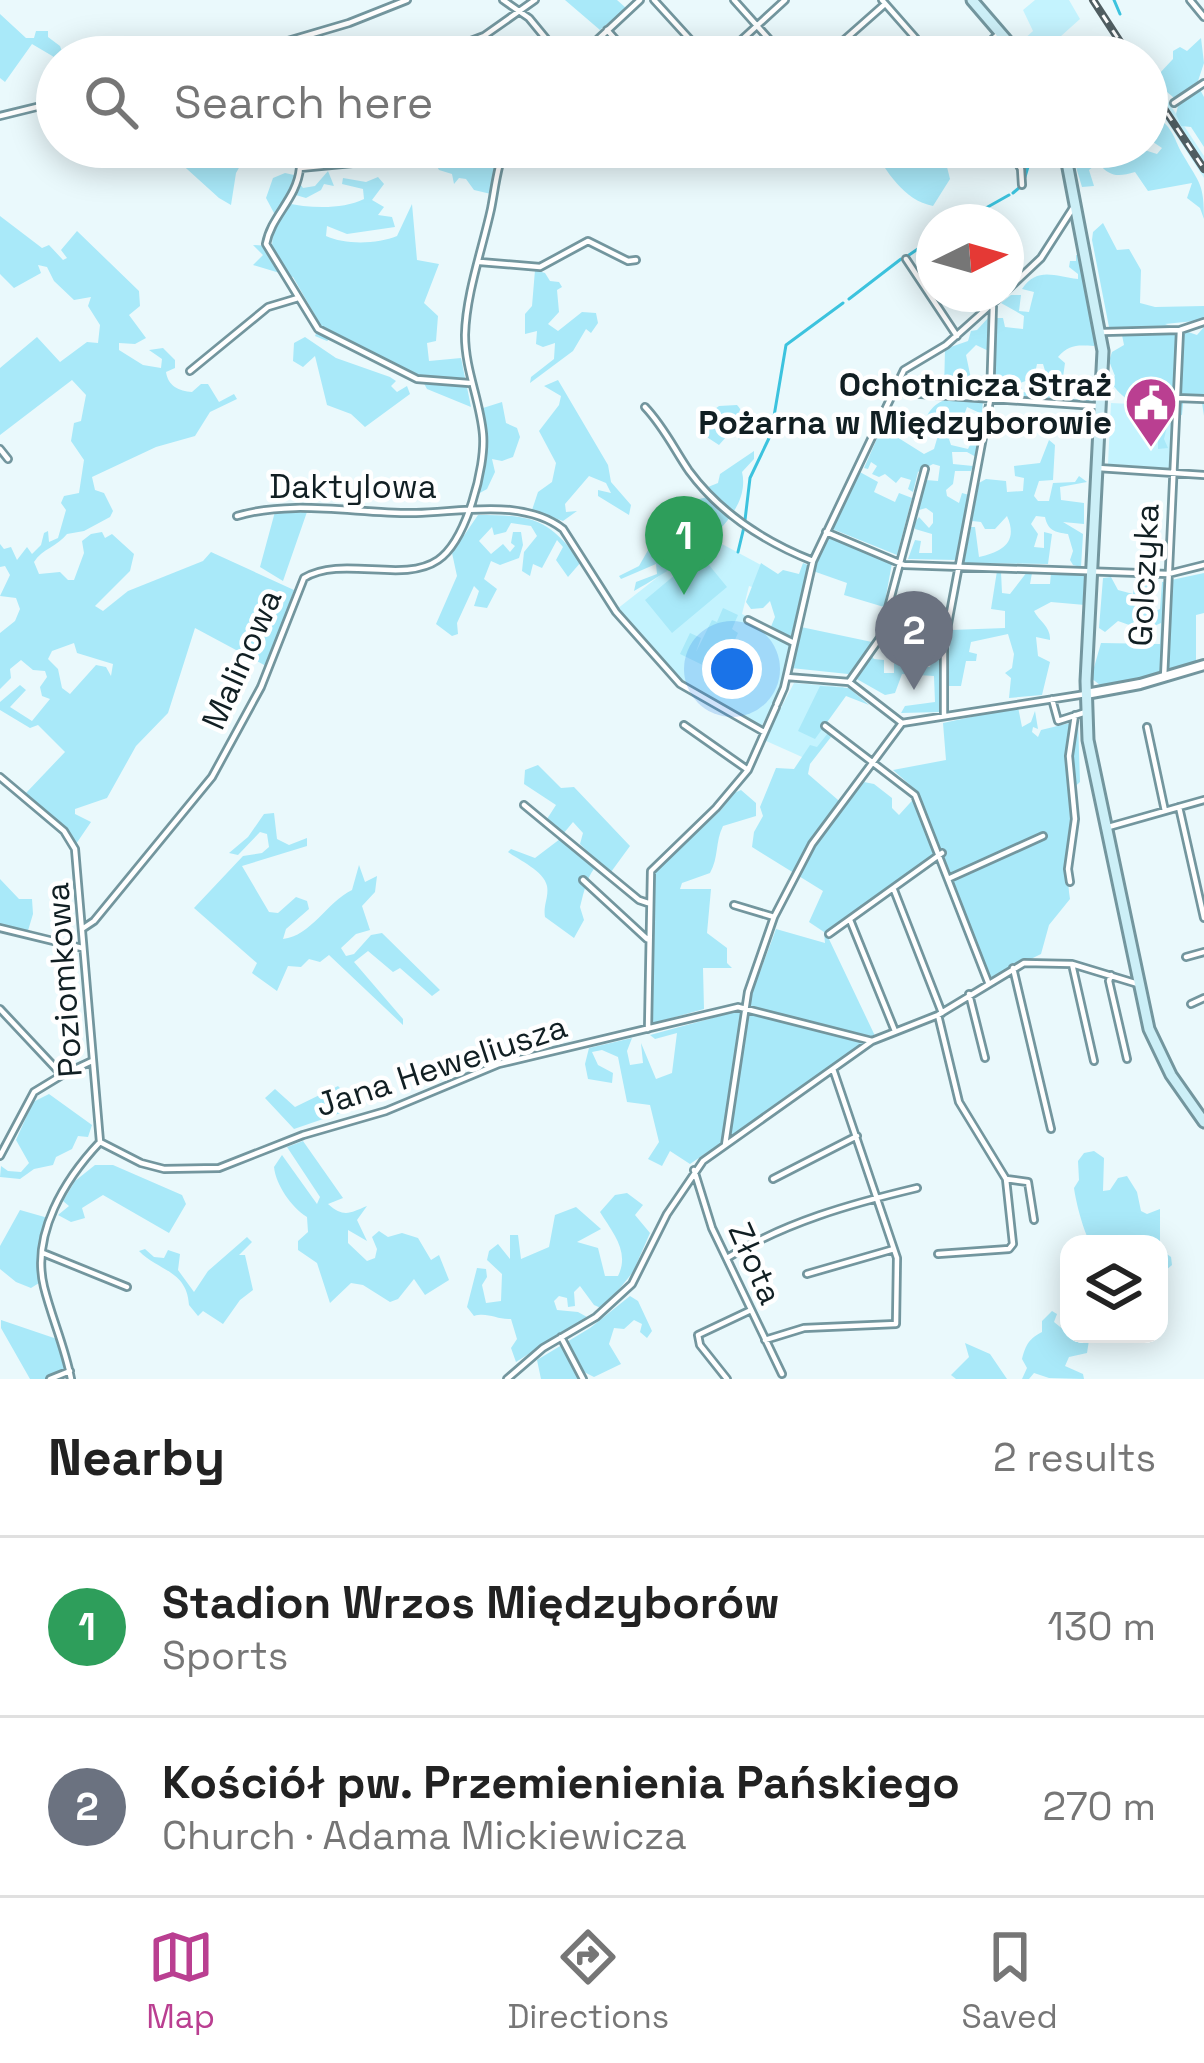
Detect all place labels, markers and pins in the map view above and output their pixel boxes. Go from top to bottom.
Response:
place label: Ochotnicza Straż Pożarna w Międzyborowie [698,364,1112,444]
public building icon: Ochotnicza Straż Pożarna w Międzyborowie [1123,375,1179,449]
pin: 1 [645,496,723,595]
pin: 2 [875,591,953,690]

